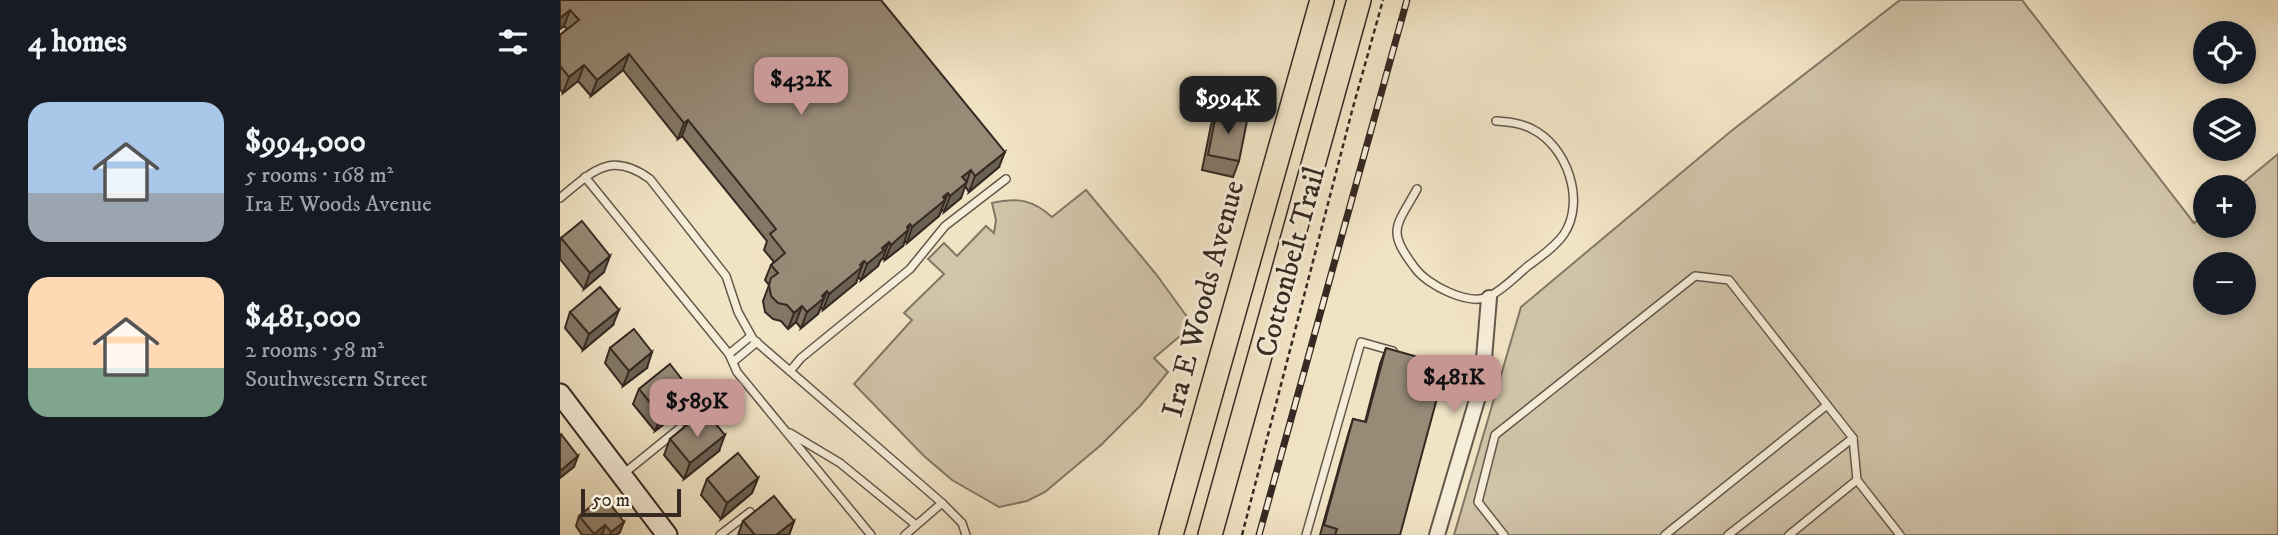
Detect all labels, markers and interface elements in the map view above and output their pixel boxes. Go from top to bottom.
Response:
map controls [2193,21,2256,315]
button: locate [2193,21,2256,84]
icon: filters [494,23,532,61]
text: 4 homes [28,24,127,61]
pin: $432K [752,58,850,117]
text: $432K [770,65,832,94]
pin: $994K [1179,76,1277,136]
text: $994K [1196,84,1260,113]
button: layers [2193,98,2256,161]
text: $994,000 [245,124,366,161]
icon: home [84,130,168,214]
text: 5 rooms · 168 m² [245,161,393,190]
street label: Cottonbelt Trail [1248,163,1334,361]
button: + [2193,175,2256,238]
street label: Ira E Woods Avenue [1155,177,1253,421]
text: Ira E Woods Avenue [245,190,432,219]
button: − [2193,252,2256,315]
text: $481,000 [245,299,361,336]
icon: home [84,305,168,389]
text: 2 rooms · 58 m² [245,336,384,365]
pin: $481K [1405,356,1503,415]
text: $481K [1423,363,1485,392]
text: Southwestern Street [245,365,427,394]
pin: $589K [648,380,746,439]
text: $589K [665,387,729,416]
scale bar [581,486,681,518]
text: 50 m [592,489,630,512]

